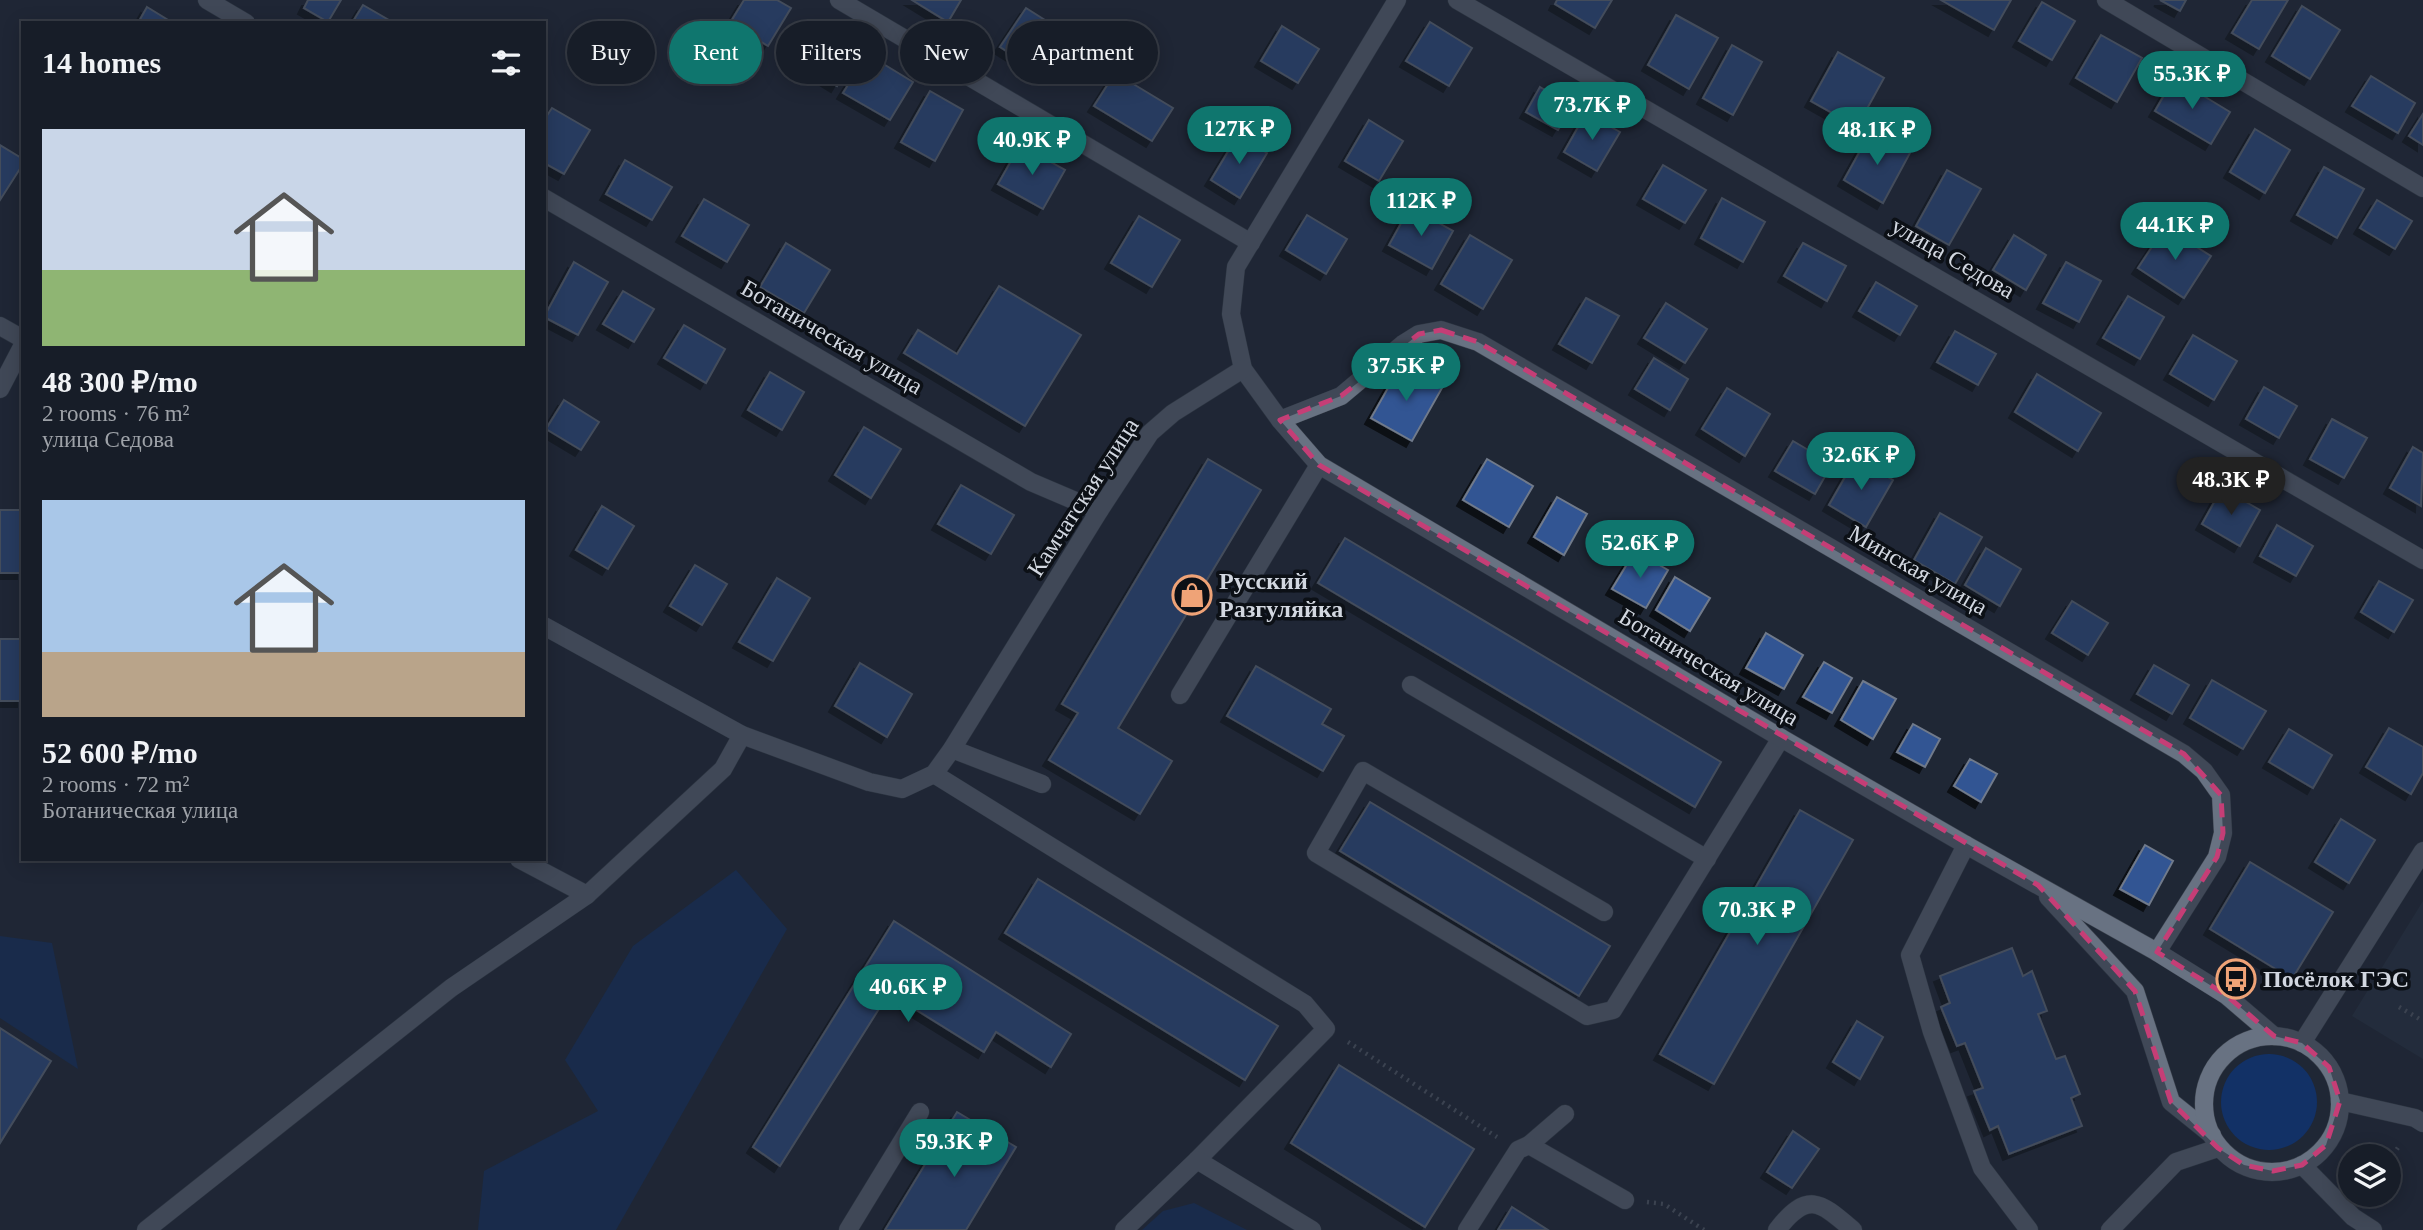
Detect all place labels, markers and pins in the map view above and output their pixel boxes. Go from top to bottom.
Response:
pin: 55.3K ₽ [2127,52,2257,111]
pin: 73.7K ₽ [1527,82,1657,142]
pin: 127K ₽ [1182,106,1296,166]
pin: 48.1K ₽ [1812,108,1942,167]
pin: 40.9K ₽ [967,118,1097,177]
pin: 112K ₽ [1364,178,1478,238]
pin: 44.1K ₽ [2110,202,2240,262]
pin: 37.5K ₽ [1341,344,1471,403]
pin: 32.6K ₽ [1796,433,1926,492]
pin: 48.3K ₽ [2166,458,2296,517]
pin: 52.6K ₽ [1575,520,1705,580]
place label: Русский Разгуляйка [1219,568,1343,622]
shop icon: Русский Разгуляйка [1171,574,1213,616]
pin: 70.3K ₽ [1692,888,1822,947]
bus stop icon: Посёлок ГЭС [2215,958,2257,1000]
pin: 40.6K ₽ [843,964,973,1024]
place label: Посёлок ГЭС [2263,966,2409,992]
pin: 59.3K ₽ [889,1120,1019,1179]

